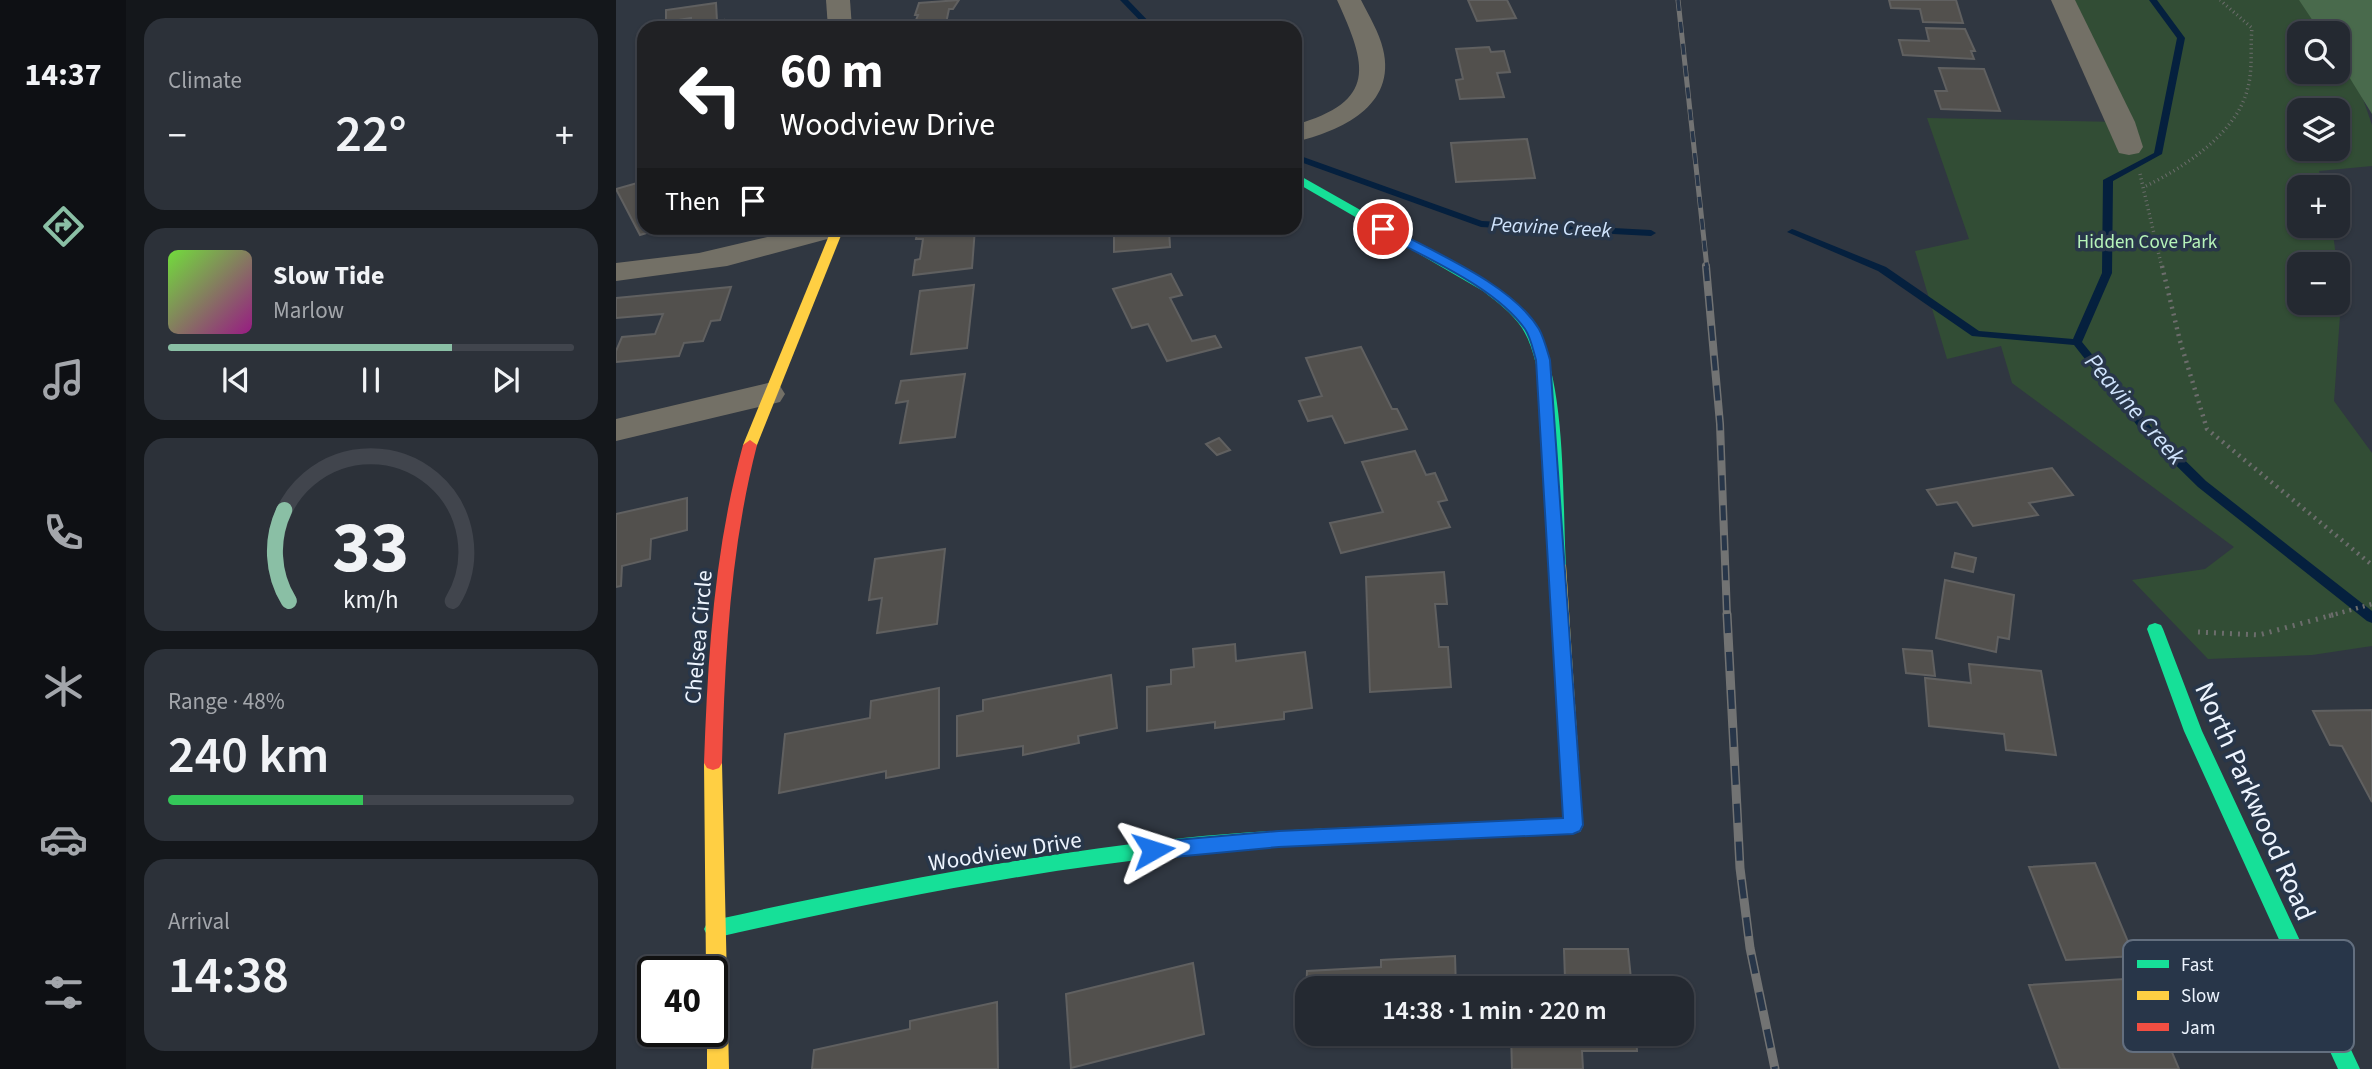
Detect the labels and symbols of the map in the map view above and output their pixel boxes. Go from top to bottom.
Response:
pin [1353,199,1413,259]
water label: Peavine Creek [1490,209,1613,245]
park label: Hidden Cove Park [2077,229,2218,256]
water label: Peavine Creek [2076,346,2194,473]
street label: Chelsea Circle [676,569,721,705]
street label: North Parkwood Road [2184,676,2326,927]
position arrow [1116,813,1190,887]
street label: Woodview Drive [926,823,1084,880]
legend [2123,940,2354,1052]
text: Fast [2181,952,2214,979]
speed limit sign: 40 [637,956,728,1047]
text: Slow [2181,983,2220,1010]
text: Jam [2181,1015,2215,1042]

